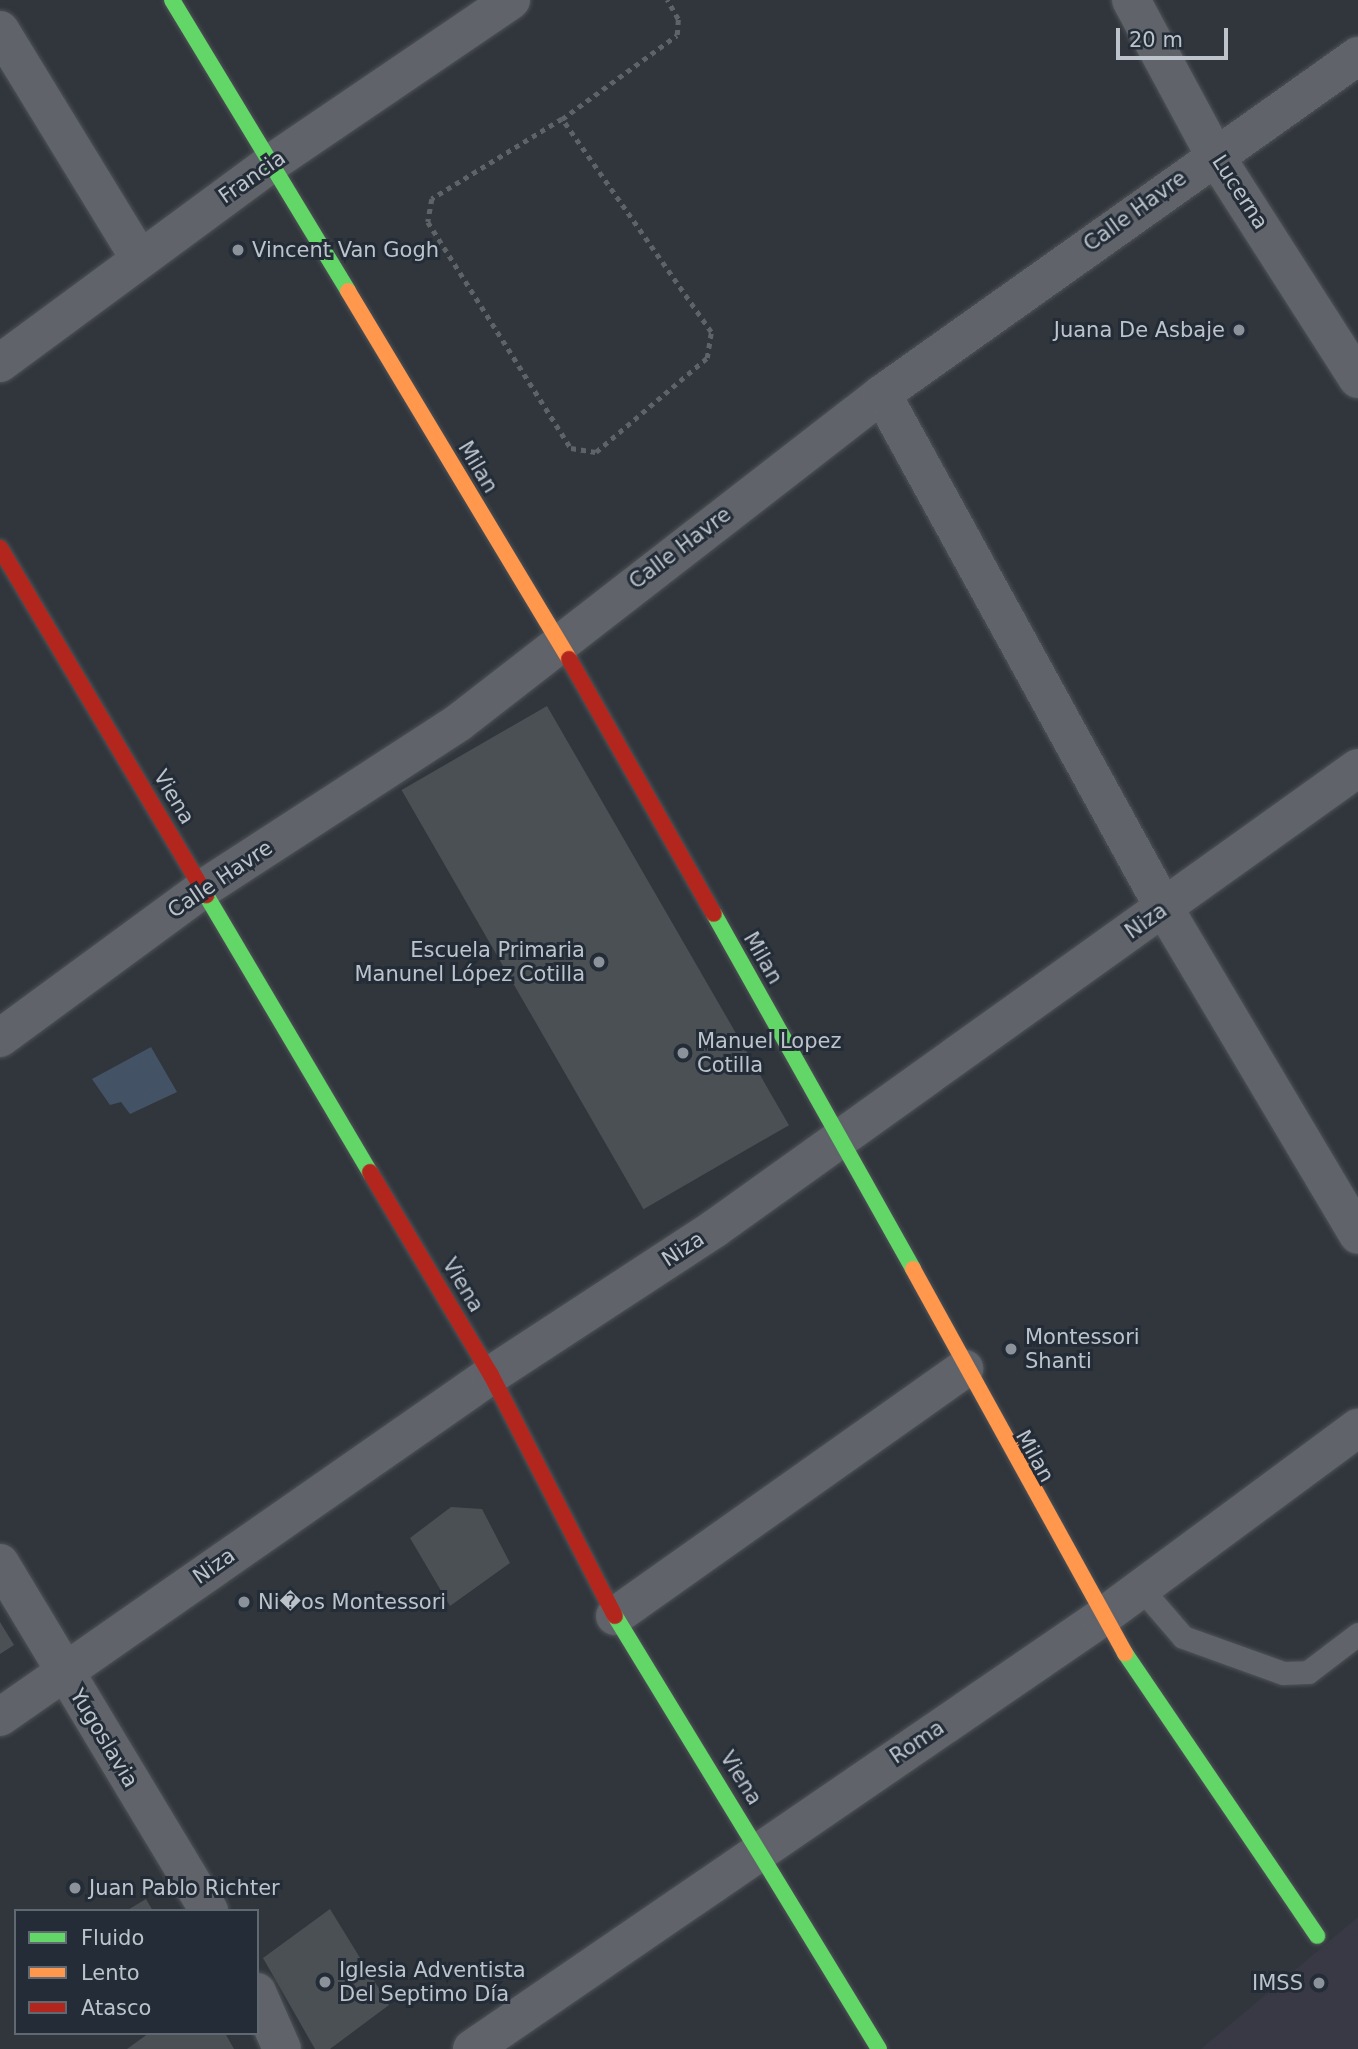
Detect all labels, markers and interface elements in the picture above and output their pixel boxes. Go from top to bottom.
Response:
scale bar [1120,14,1232,58]
text: 20 m [1129,28,1183,52]
street label: Francia [214,145,290,209]
street label: Lucerna [1207,150,1273,234]
street label: Calle Havre [1079,165,1191,257]
place label: Vincent Van Gogh [252,237,439,263]
marker: Vincent Van Gogh [230,242,246,258]
place label: Juana De Asbaje [1054,317,1225,343]
marker: Juana De Asbaje [1231,322,1247,338]
street label: Milan [453,437,503,497]
street label: Calle Havre [624,502,736,594]
street label: Viena [148,765,200,829]
street label: Calle Havre [163,835,277,923]
street label: Niza [1120,898,1172,944]
street label: Milan [738,927,788,989]
place label: Escuela Primaria Manunel López Cotilla [354,937,585,987]
marker: Escuela Primaria Manunel López Cotilla [591,954,607,970]
place label: Manuel Lopez Cotilla [697,1028,841,1078]
marker: Manuel Lopez Cotilla [675,1045,691,1061]
street label: Niza [657,1226,709,1272]
street label: Viena [437,1253,489,1317]
place label: Montessori Shanti [1025,1324,1140,1374]
marker: Montessori Shanti [1003,1341,1019,1357]
street label: Milan [1010,1425,1060,1487]
street label: Niza [188,1543,240,1589]
place label: Ni�os Montessori [258,1589,446,1615]
marker: Ni�os Montessori [236,1594,252,1610]
street label: Yugoslavia [65,1684,143,1792]
street label: Roma [885,1715,949,1769]
street label: Viena [715,1746,767,1810]
place label: Juan Pablo Richter [89,1875,280,1901]
marker: Juan Pablo Richter [67,1880,83,1896]
legend [14,1909,259,2035]
text: Fluido [81,1926,144,1950]
place label: Iglesia Adventista Del Septimo Día [339,1957,526,2007]
text: Lento [81,1961,140,1985]
place label: IMSS [1252,1970,1303,1996]
marker: IMSS [1309,1973,1329,1993]
marker: Iglesia Adventista Del Septimo Día [317,1974,333,1990]
text: Atasco [81,1996,151,2020]

